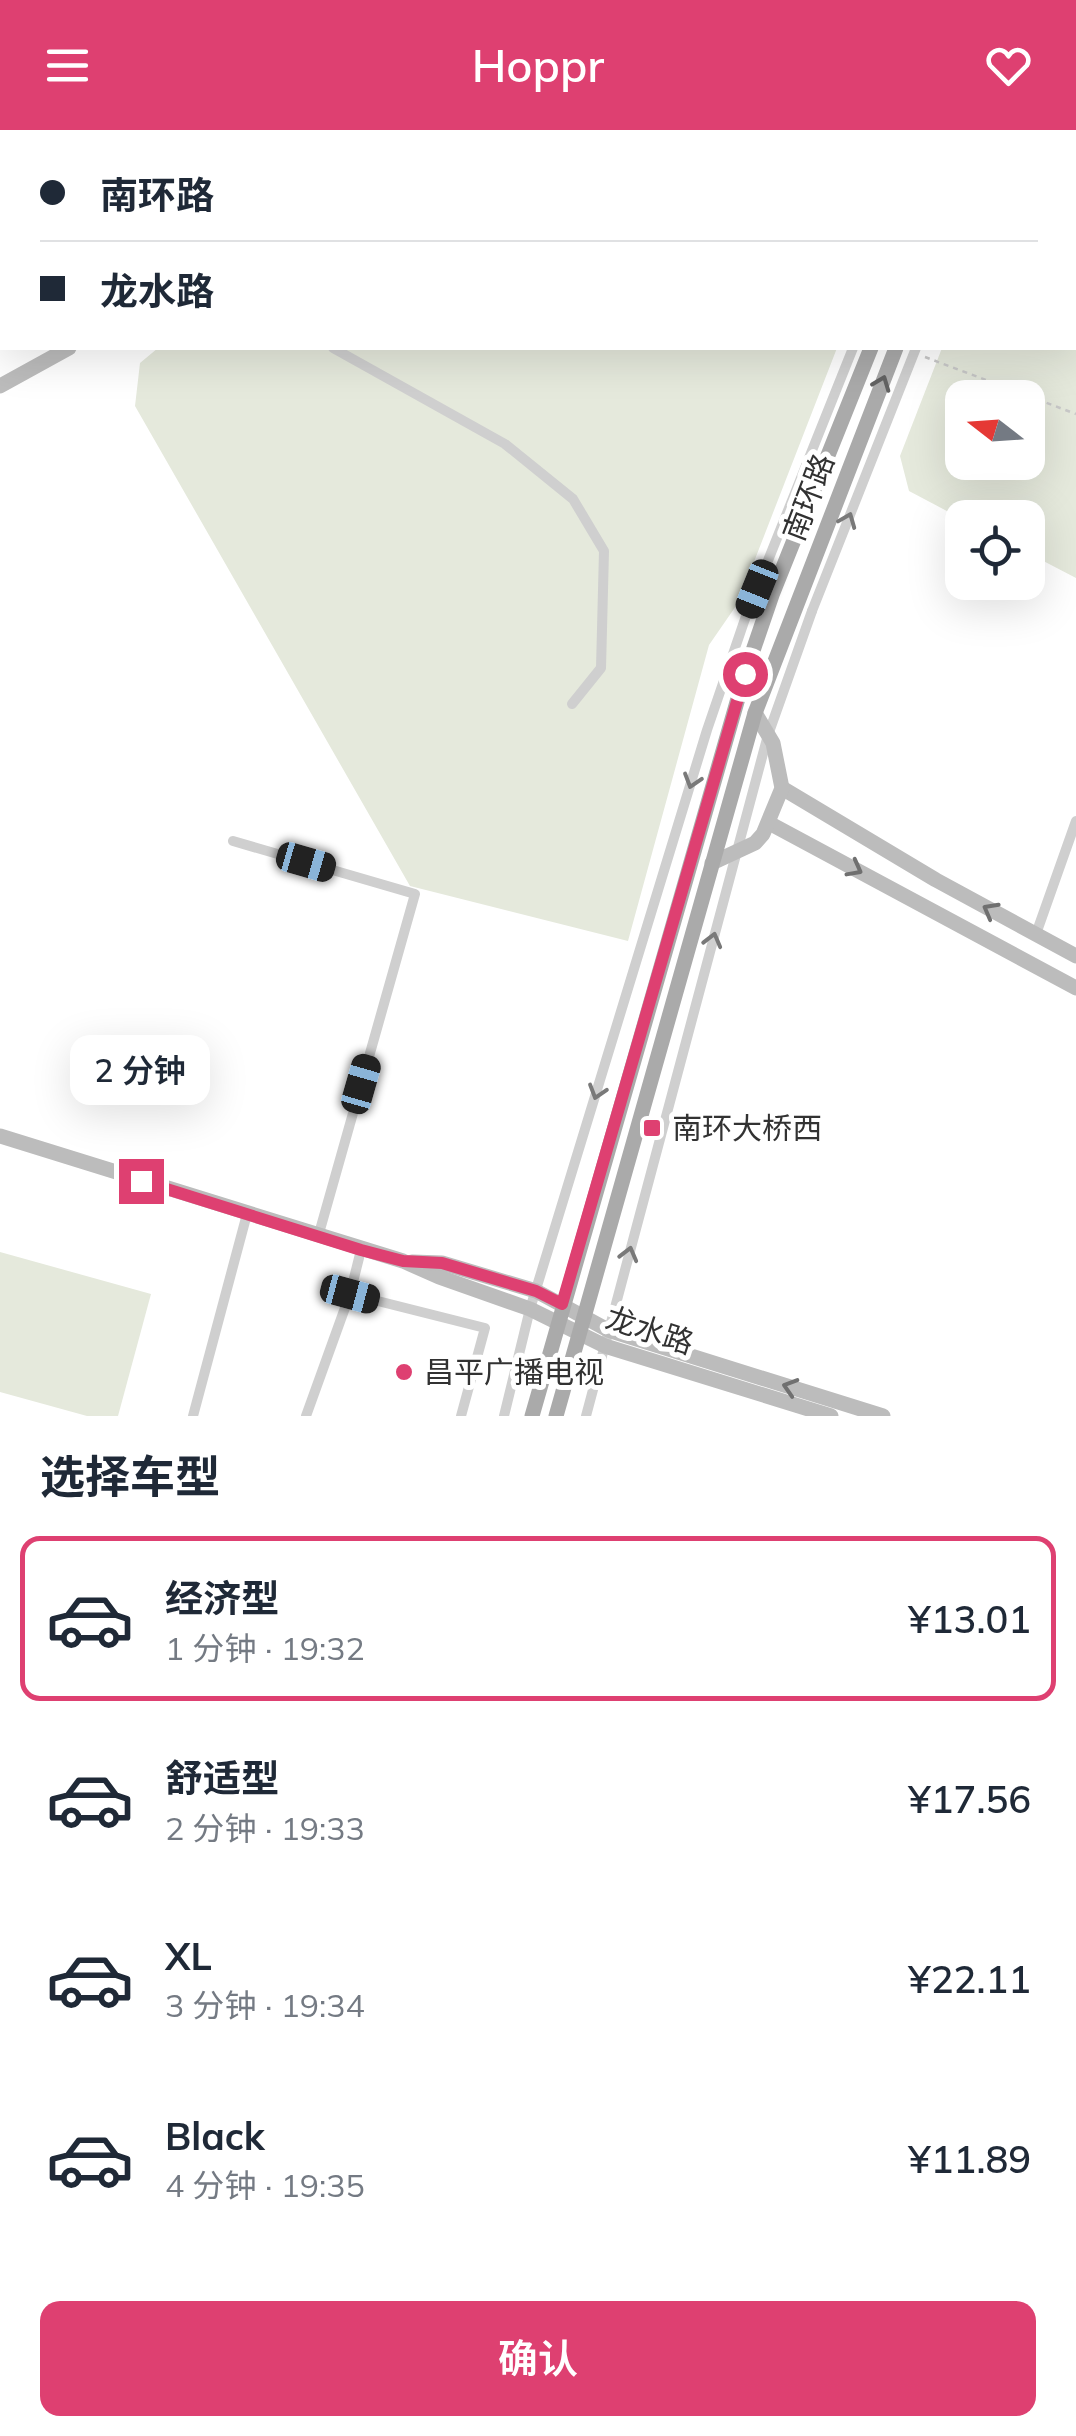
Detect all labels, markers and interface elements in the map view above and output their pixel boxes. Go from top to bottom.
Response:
text: Hoppr [472,37,604,93]
icon: menu [40,38,95,93]
icon: heart [981,38,1036,93]
text: 南环路 [100,171,214,219]
text: 龙水路 [100,267,214,315]
one-way arrow [871,375,891,393]
north arrow [945,380,1045,480]
map controls [945,380,1045,600]
street label: 南环路 [774,448,842,546]
button: locate [945,500,1045,600]
one-way arrow [836,512,856,530]
car [732,556,782,622]
route start [723,652,768,697]
one-way arrow [683,772,704,789]
car [273,839,339,885]
one-way arrow [844,856,862,876]
one-way arrow [983,902,1001,922]
one-way arrow [701,932,722,949]
callout: 2 分钟 [71,1036,211,1106]
text: 2 分钟 [94,1050,186,1090]
car [338,1051,384,1117]
one-way arrow [588,1082,609,1099]
place label: 南环大桥西 [672,1109,822,1147]
marker: 南环大桥西 [641,1117,663,1139]
route end [119,1159,164,1204]
one-way arrow [617,1246,638,1263]
car [317,1272,383,1316]
street label: 龙水路 [601,1298,699,1362]
place label: 昌平广播电视 [424,1353,604,1391]
marker: 昌平广播电视 [393,1361,415,1383]
one-way arrow [782,1378,799,1399]
text: 选择车型 [40,1448,220,1504]
icon: car [45,1574,135,1664]
text: 经济型 [165,1574,279,1622]
text: ¥13.01 [908,1595,1031,1643]
text: 1 分钟 · 19:32 [165,1628,365,1668]
icon: car [45,1754,135,1844]
text: 舒适型 [165,1754,279,1802]
text: ¥17.56 [908,1775,1031,1823]
text: 2 分钟 · 19:33 [165,1808,365,1848]
text: XL [165,1932,212,1980]
icon: car [45,1934,135,2024]
text: ¥22.11 [908,1955,1031,2003]
text: 3 分钟 · 19:34 [165,1985,365,2025]
text: Black [165,2112,265,2160]
icon: car [45,2114,135,2204]
text: ¥11.89 [908,2135,1031,2183]
text: 4 分钟 · 19:35 [165,2165,365,2205]
button: 确认 [40,2301,1036,2416]

